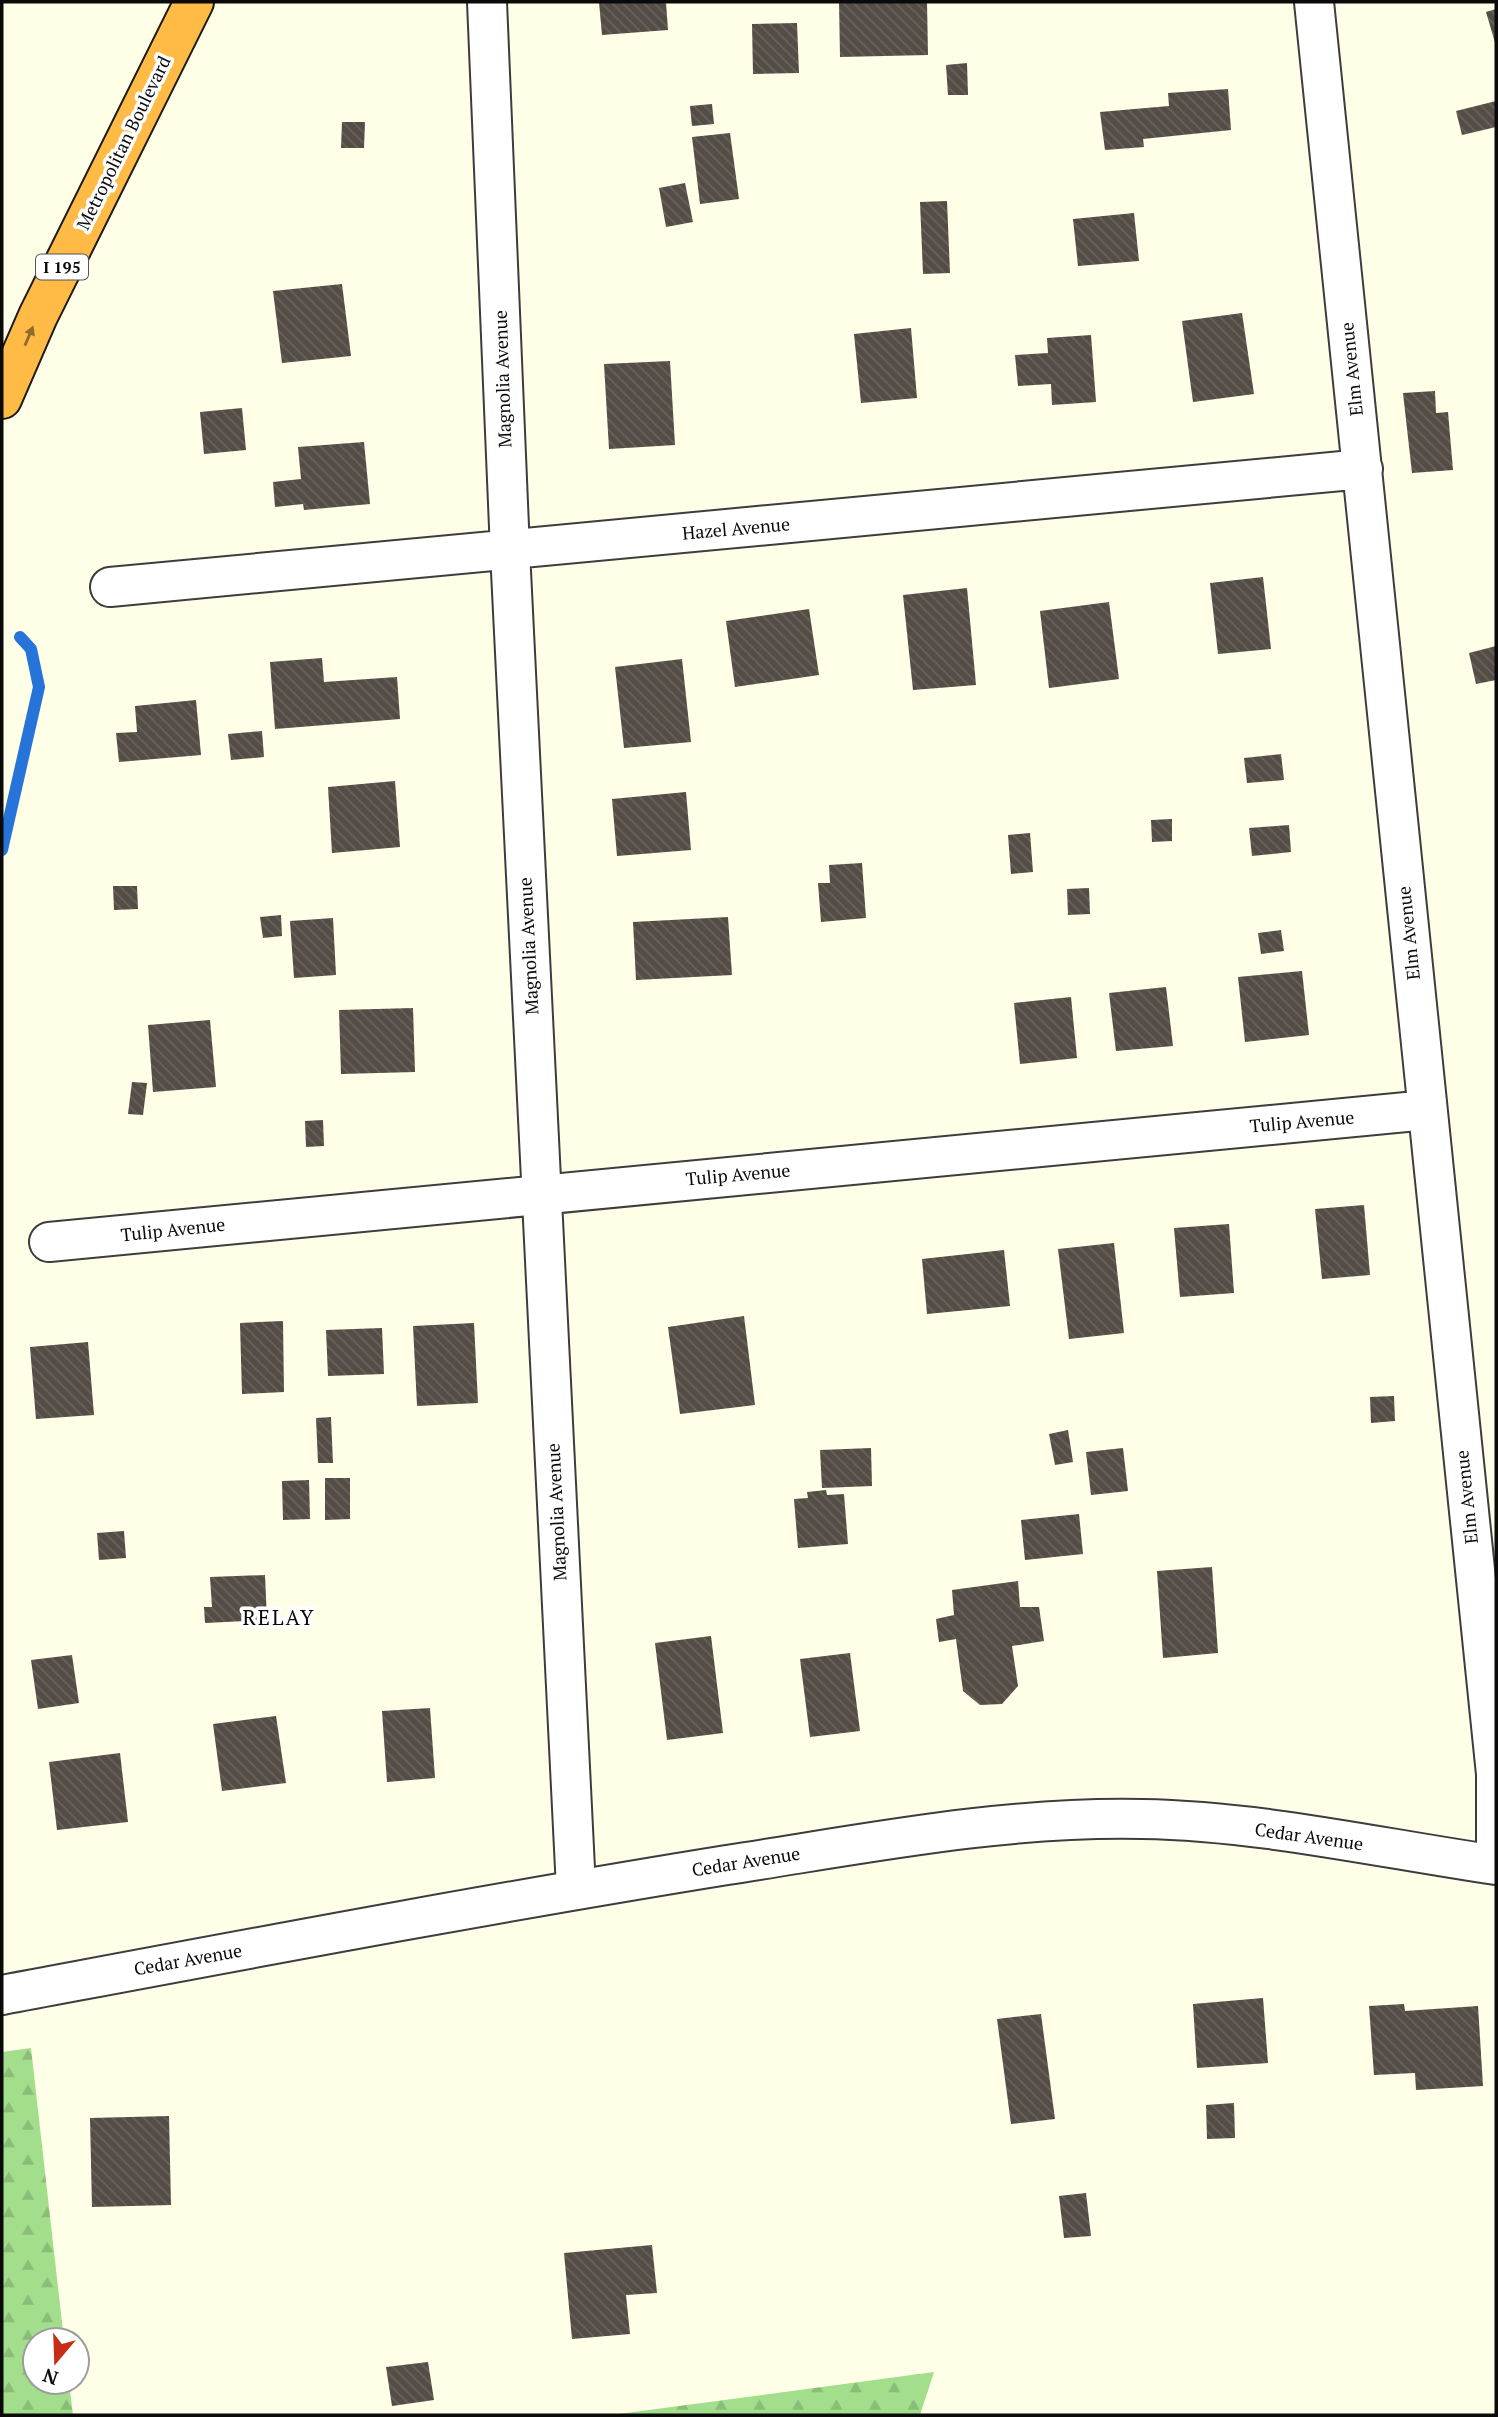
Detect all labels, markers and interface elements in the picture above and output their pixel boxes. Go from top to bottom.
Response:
street label: Metropolitan Boulevard [71,52,176,233]
road number: I 195 [36,255,88,280]
street label: Magnolia Avenue [488,310,516,448]
street label: Elm Avenue [1334,321,1368,417]
one-way arrow [23,326,35,346]
street label: Hazel Avenue [681,511,791,545]
street label: Magnolia Avenue [512,877,544,1015]
street label: Elm Avenue [1391,885,1425,981]
street label: Tulip Avenue [1249,1104,1355,1138]
street label: Tulip Avenue [685,1157,791,1191]
street label: Tulip Avenue [119,1212,226,1246]
street label: Magnolia Avenue [540,1443,572,1581]
street label: Elm Avenue [1449,1449,1483,1545]
district label: RELAY [242,1603,316,1631]
street label: Cedar Avenue [1253,1817,1365,1855]
street label: Cedar Avenue [690,1841,802,1881]
street label: Cedar Avenue [132,1938,244,1980]
north arrow [21,2326,91,2396]
text: N [39,2363,61,2392]

